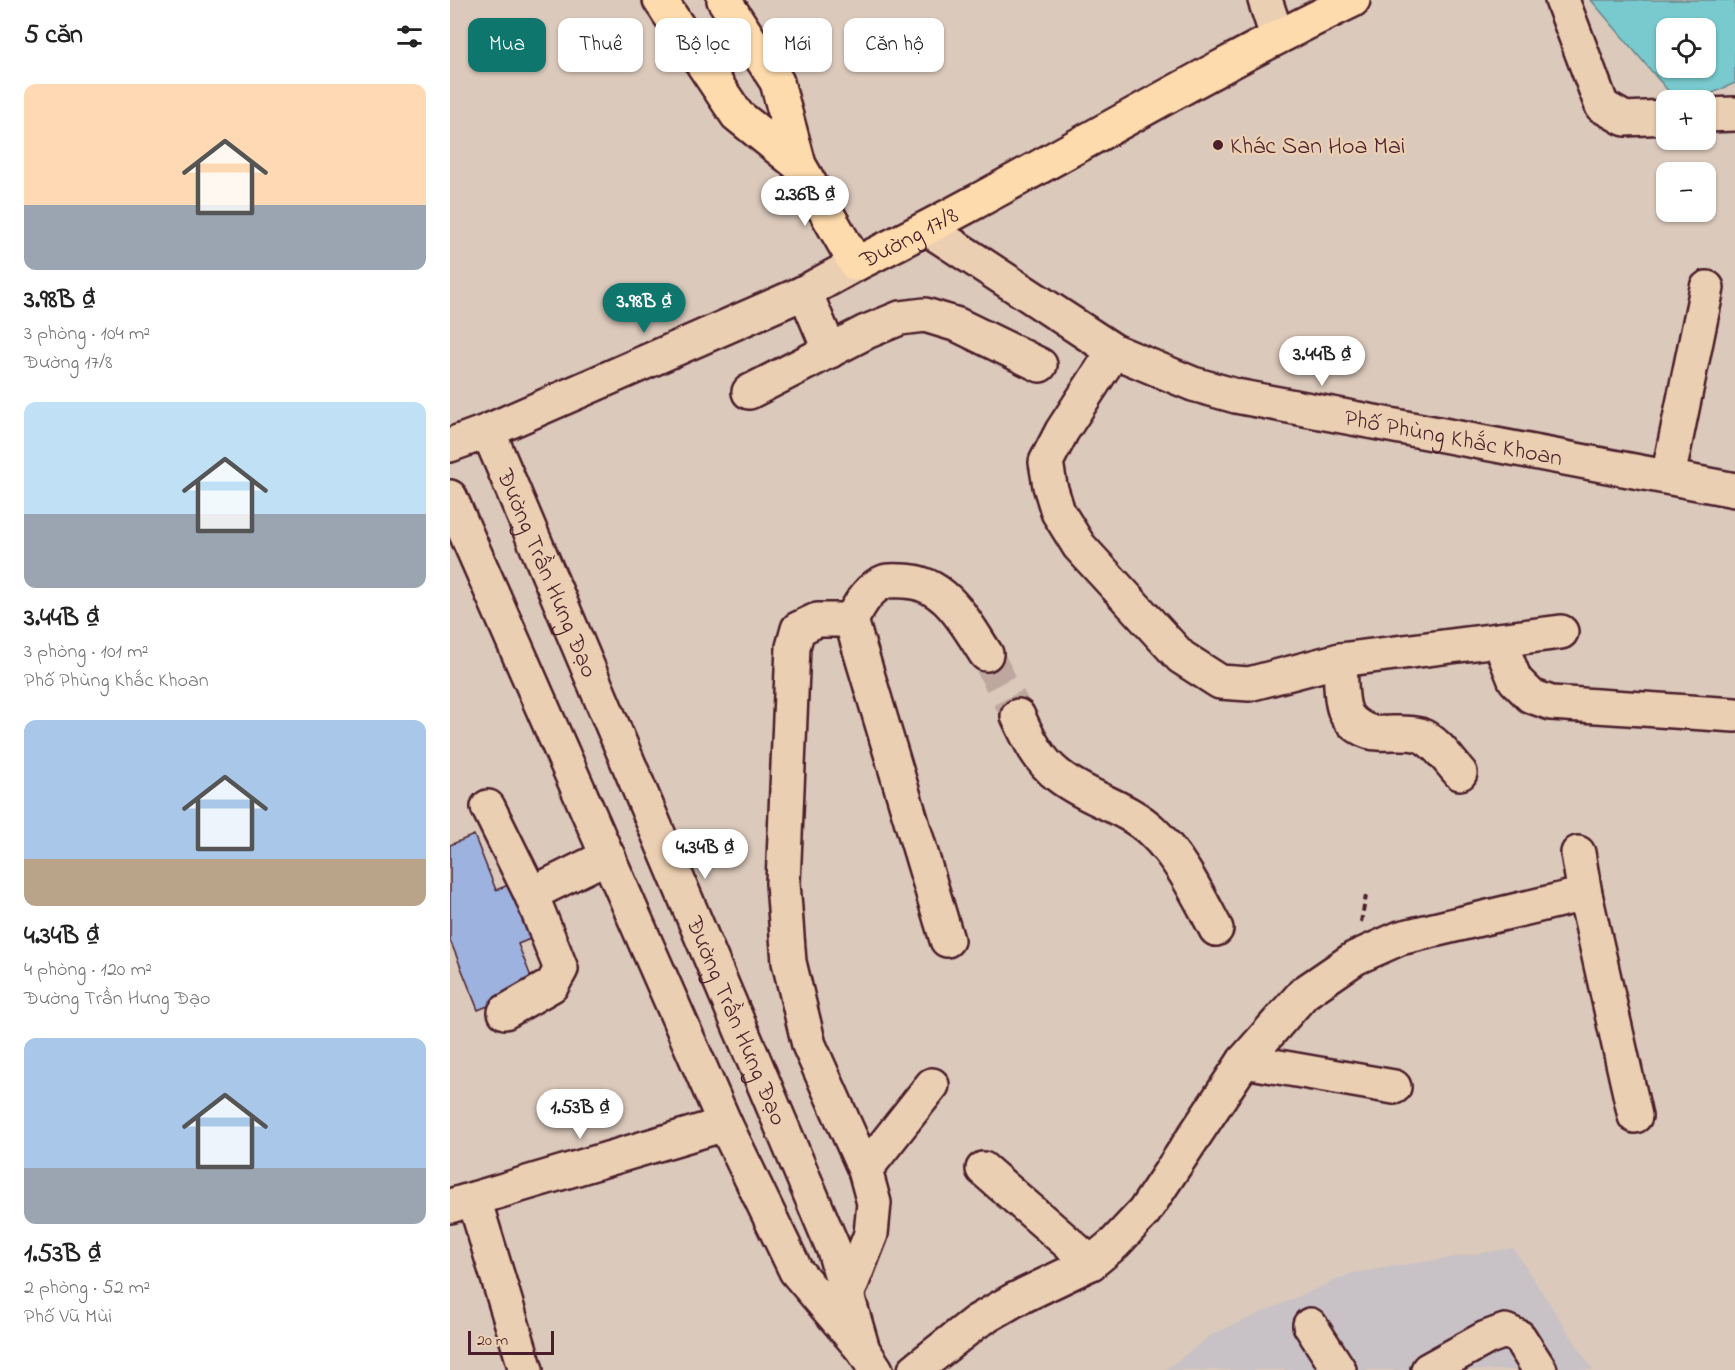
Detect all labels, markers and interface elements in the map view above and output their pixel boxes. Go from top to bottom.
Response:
text: 5 căn [24,17,83,55]
chip: Mua [468,18,546,72]
chip: Thuê [558,18,643,72]
chip: Bộ lọc [655,18,751,72]
chip: Mới [763,18,832,72]
chip: Căn hộ [844,18,944,72]
map controls [1656,18,1716,222]
button: locate [1656,18,1716,78]
icon: filters [393,20,426,53]
button: + [1656,90,1716,150]
icon: home [171,123,279,231]
place label: Khác San Hoa Mai [1230,130,1405,165]
marker: Khác San Hoa Mai [1211,138,1225,152]
button: − [1656,162,1716,222]
pin: 2.36B ₫ [750,176,860,227]
text: 2.36B ₫ [775,181,835,210]
street label: Đường 17/8 [854,199,965,280]
text: 3.98B ₫ [24,282,95,320]
pin: 3.98B ₫ [589,283,699,334]
text: 3.98B ₫ [617,288,671,317]
text: 3 phòng · 104 m² [24,320,150,349]
pin: 3.44B ₫ [1267,336,1377,387]
text: 3.44B ₫ [1293,341,1351,370]
text: Đường 17/8 [24,349,113,378]
street label: Phố Phùng Khắc Khoan [1341,402,1565,477]
icon: home [171,441,279,549]
street label: Đường Trần Hưng Đạo [486,463,605,684]
text: 3.44B ₫ [24,600,99,638]
text: 3 phòng · 101 m² [24,638,148,667]
text: Phố Phùng Khắc Khoan [24,667,209,696]
icon: home [171,759,279,867]
pin: 4.34B ₫ [650,829,760,880]
text: 4.34B ₫ [676,834,734,863]
street label: Đường Trần Hưng Đạo [675,911,794,1131]
text: 4.34B ₫ [24,918,99,956]
text: 4 phòng · 120 m² [24,956,152,985]
text: Đường Trần Hưng Đạo [24,985,210,1014]
icon: home [171,1077,279,1185]
pin: 1.53B ₫ [525,1089,635,1140]
text: 1.53B ₫ [550,1094,610,1123]
text: 1.53B ₫ [24,1236,101,1274]
text: 2 phòng · 52 m² [24,1274,150,1303]
text: Phố Vũ Mùi [24,1303,112,1332]
scale bar [468,1328,554,1356]
text: 20 m [477,1329,508,1353]

